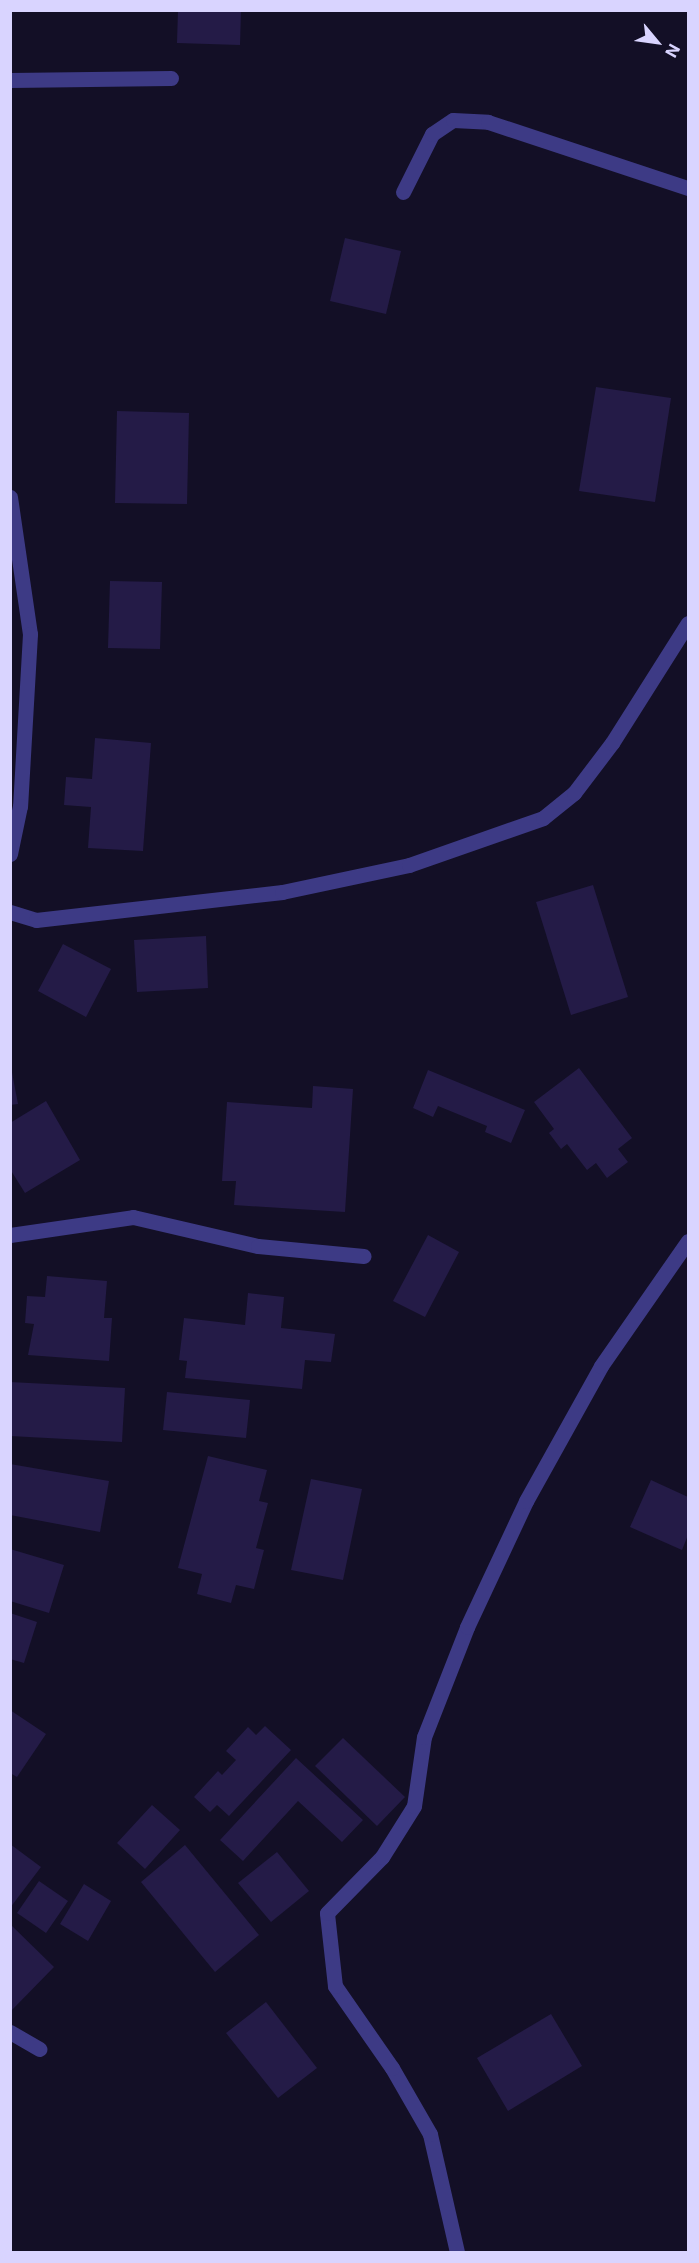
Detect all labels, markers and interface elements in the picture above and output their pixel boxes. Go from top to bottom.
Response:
north arrow [627,12,687,72]
text: N [661,41,684,61]

